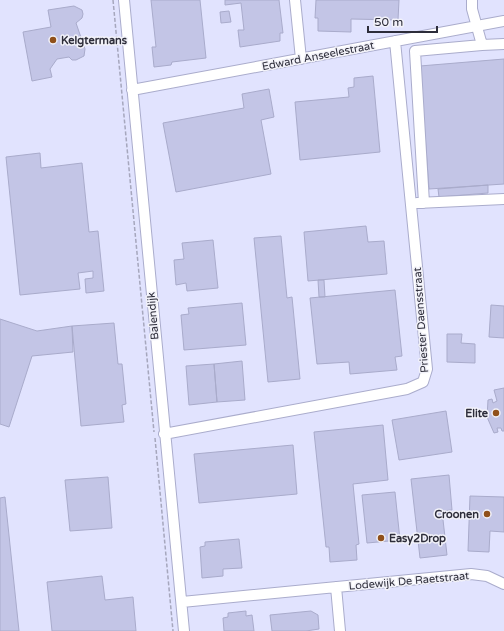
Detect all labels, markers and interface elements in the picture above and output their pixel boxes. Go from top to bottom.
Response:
scale bar [368,8,437,34]
text: 50 m [374,15,403,29]
place label: Kelgtermans [61,34,128,48]
marker: Kelgtermans [48,35,58,45]
street label: Edward Anseelestraat [261,39,375,73]
street label: Priester Daensstraat [411,267,431,373]
street label: Balendijk [144,292,162,340]
place label: Elite [465,407,489,420]
marker: Elite [491,408,501,418]
place label: Croonen [434,508,479,521]
marker: Croonen [482,509,492,519]
place label: Easy2Drop [389,532,446,546]
marker: Easy2Drop [376,533,386,543]
street label: Lodewijk De Raetstraat [348,569,470,593]

